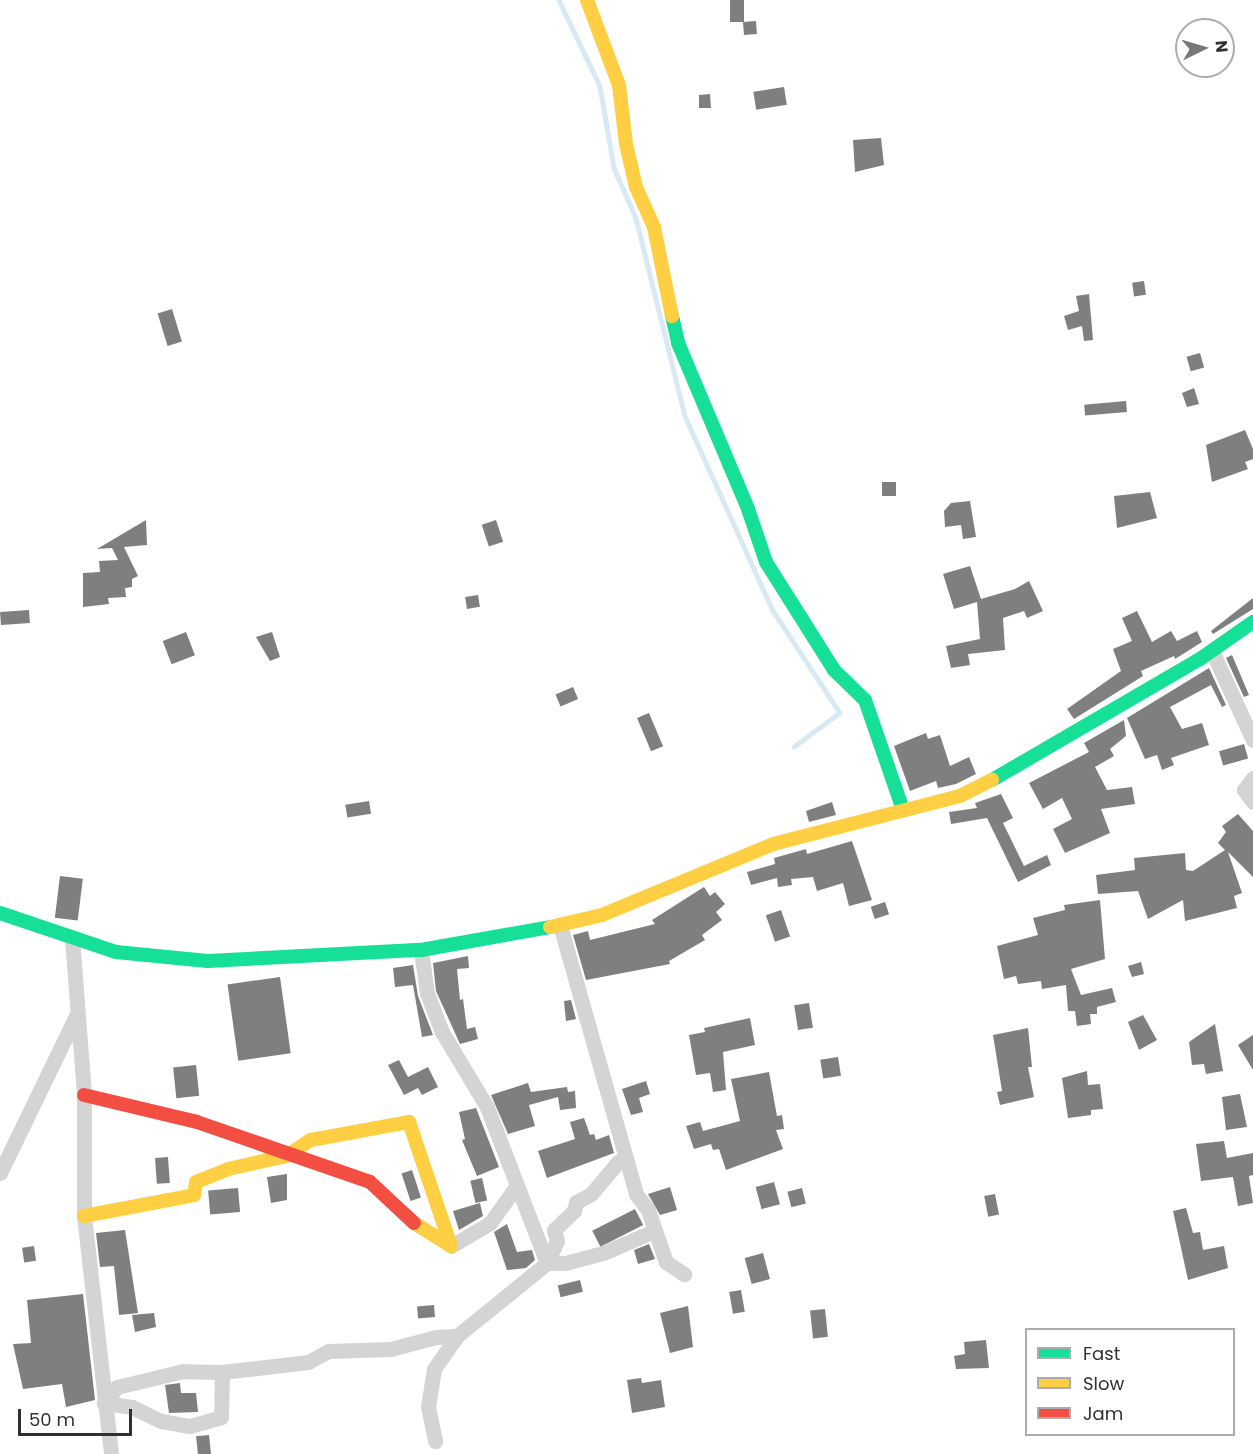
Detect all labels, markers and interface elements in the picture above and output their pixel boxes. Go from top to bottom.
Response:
north arrow [1175,18,1235,78]
text: N [1209,40,1233,54]
legend [1025,1328,1235,1436]
text: Fast [1083,1341,1120,1366]
text: Slow [1083,1371,1124,1396]
scale bar [21,1397,135,1435]
text: Jam [1083,1401,1123,1426]
text: 50 m [29,1407,75,1432]

